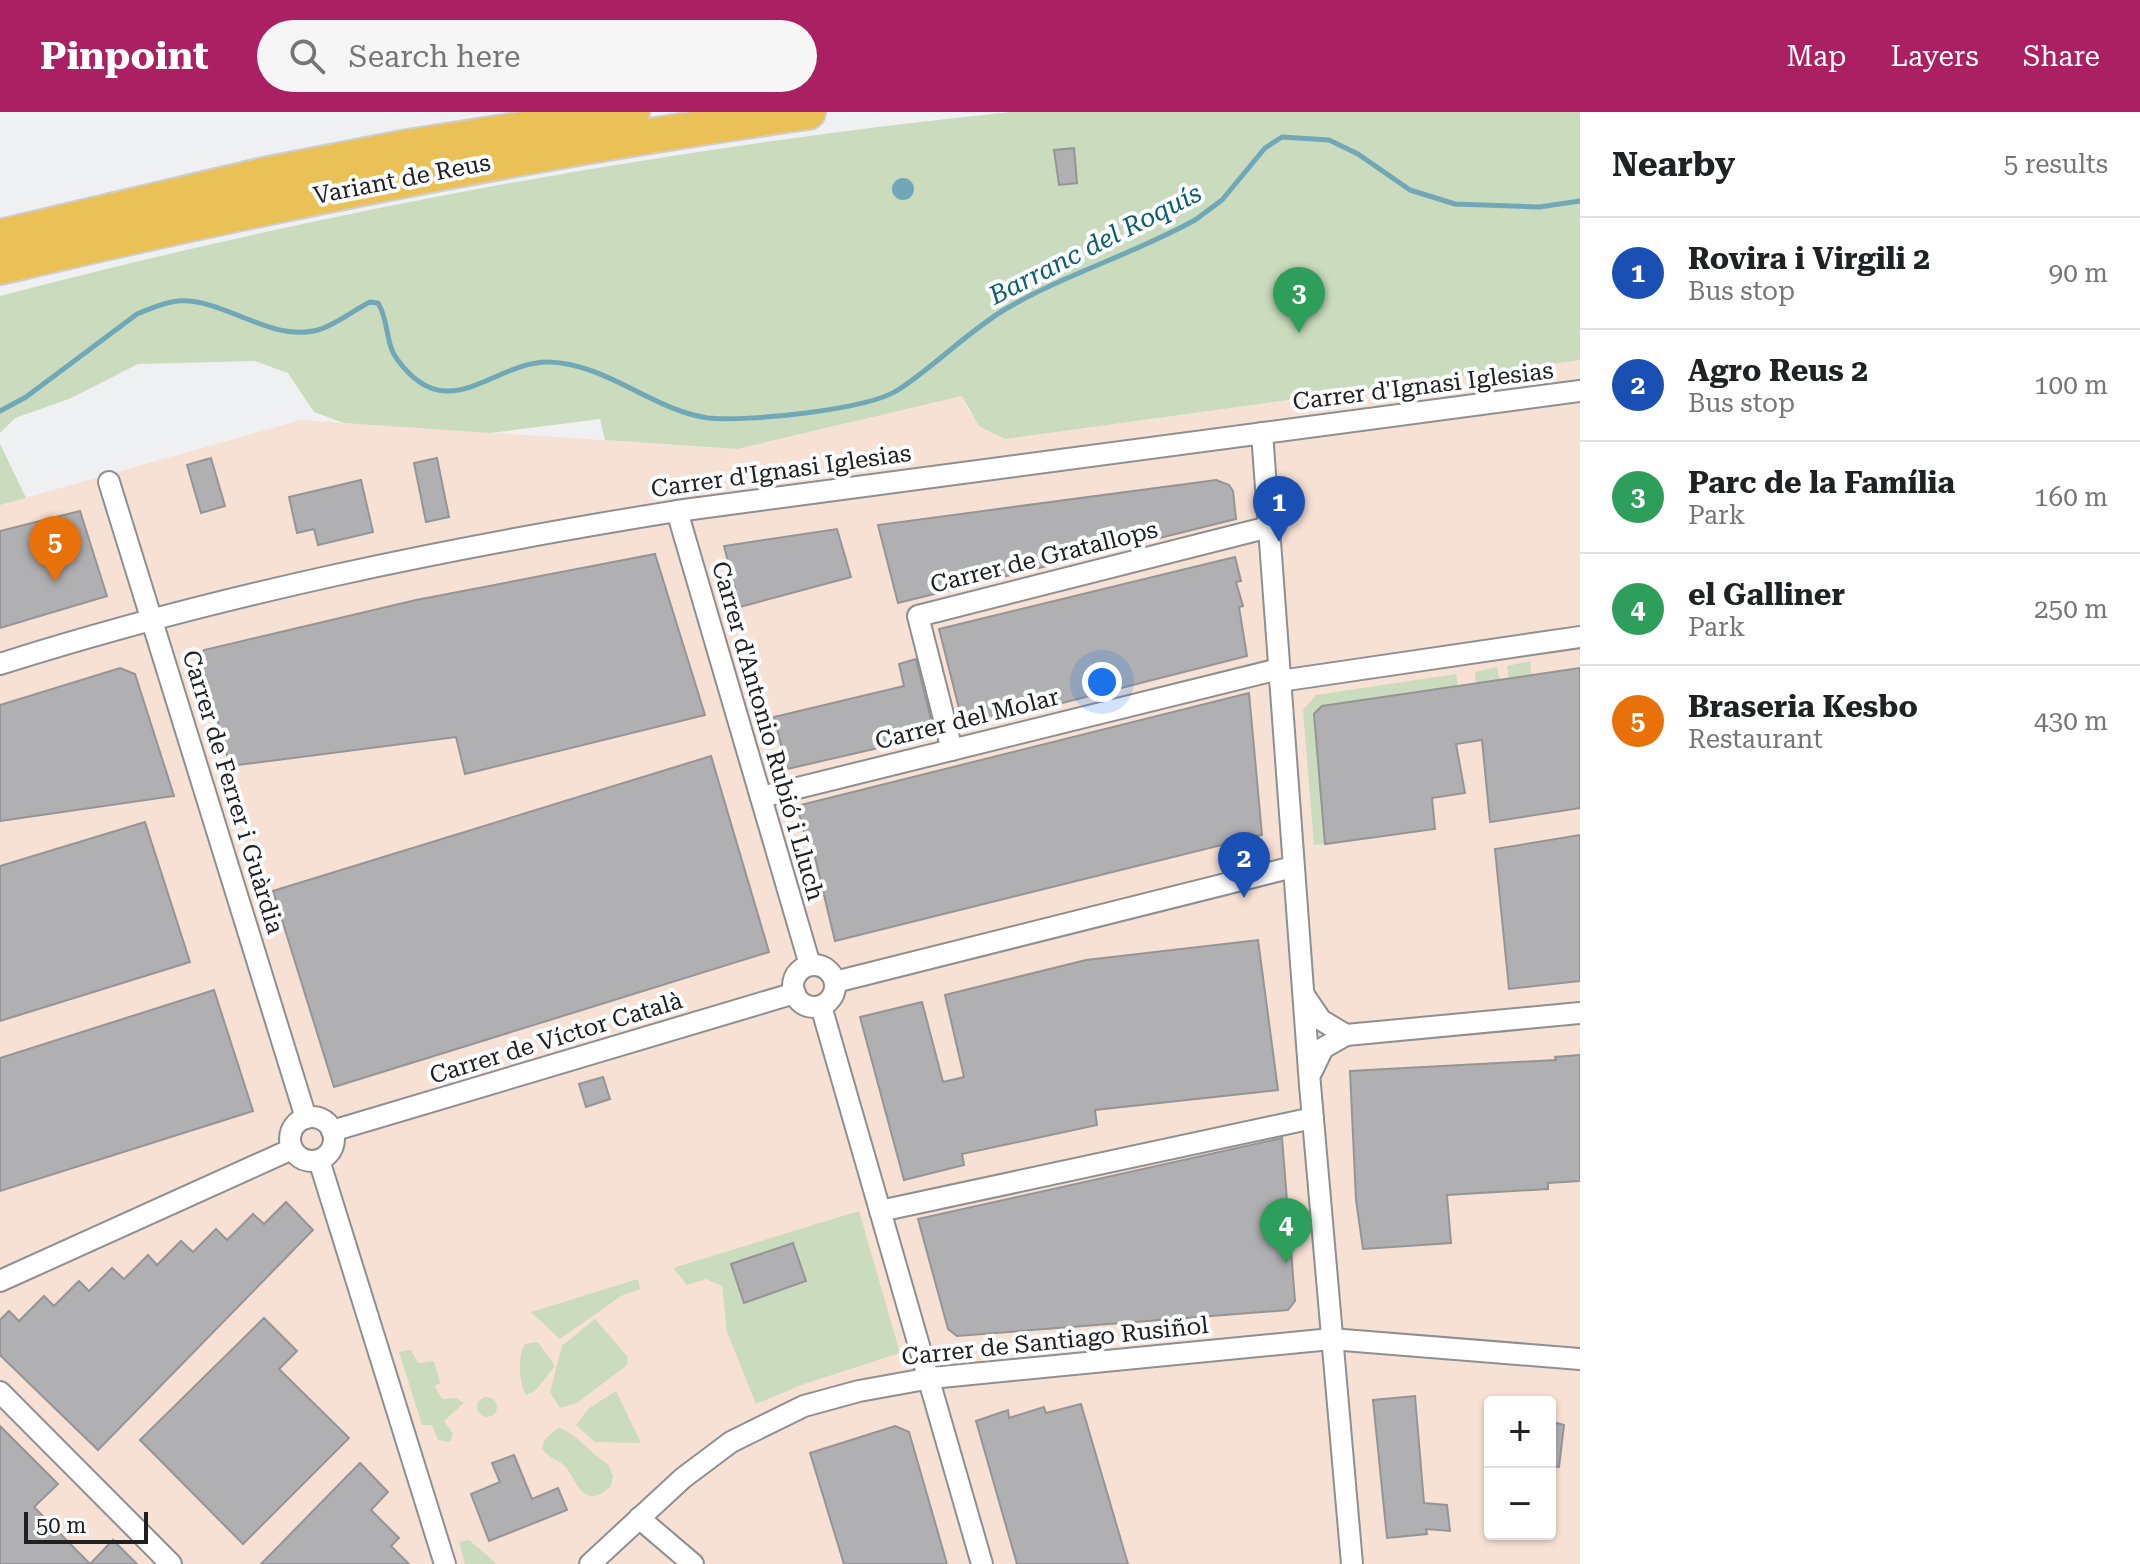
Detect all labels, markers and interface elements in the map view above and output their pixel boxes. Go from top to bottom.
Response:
search box [257,20,817,92]
text: Pinpoint [40,34,209,78]
icon: search [285,34,329,78]
text: Search here [349,39,520,74]
text: Map [1787,40,1846,73]
text: Layers [1890,40,1979,73]
text: Share [2023,40,2100,73]
text: Nearby [1612,144,1735,184]
street label: Variant de Reus [311,148,493,210]
text: 5 results [2004,149,2108,179]
water label: Barranc del Roquís [983,177,1206,311]
text: Rovira i Virgili 2 [1688,241,1930,276]
text: 1 [1631,258,1645,288]
text: 90 m [2049,258,2108,288]
pin: 3 [1273,267,1325,333]
text: Bus stop [1688,276,1795,306]
text: Agro Reus 2 [1688,353,1868,388]
street label: Carrer d'Ignasi Iglesias [1291,356,1555,416]
text: 2 [1631,370,1645,400]
text: 100 m [2034,370,2108,400]
text: Bus stop [1688,388,1795,418]
street label: Carrer d'Ignasi Iglesias [649,439,913,503]
text: Parc de la Família [1688,465,1955,500]
pin: 1 [1253,476,1305,542]
text: 3 [1631,482,1645,512]
text: 160 m [2034,482,2108,512]
text: Park [1688,500,1745,530]
street label: Carrer de Gratallops [928,515,1160,599]
pin: 5 [29,516,81,582]
street label: Carrer d'Antonio Rubió i Lluch [706,558,830,904]
text: el Galliner [1688,577,1845,612]
text: 4 [1631,594,1645,624]
text: 250 m [2034,594,2108,624]
text: Park [1688,612,1745,642]
street label: Carrer de Ferrer i Guàrdia [176,647,290,937]
your location [1082,662,1122,702]
street label: Carrer del Molar [872,683,1062,755]
text: Braseria Kesbo [1688,689,1918,724]
text: 5 [1631,706,1645,736]
text: 430 m [2034,706,2108,736]
text: Restaurant [1688,724,1823,754]
pin: 2 [1218,832,1270,898]
street label: Carrer de Víctor Català [426,986,686,1090]
pin: 4 [1260,1198,1312,1264]
street label: Carrer de Santiago Rusiñol [900,1311,1210,1371]
map controls [1484,1396,1556,1540]
button: + [1484,1396,1556,1468]
button: − [1484,1468,1556,1540]
scale bar [24,1508,148,1544]
text: 50 m [36,1513,86,1538]

